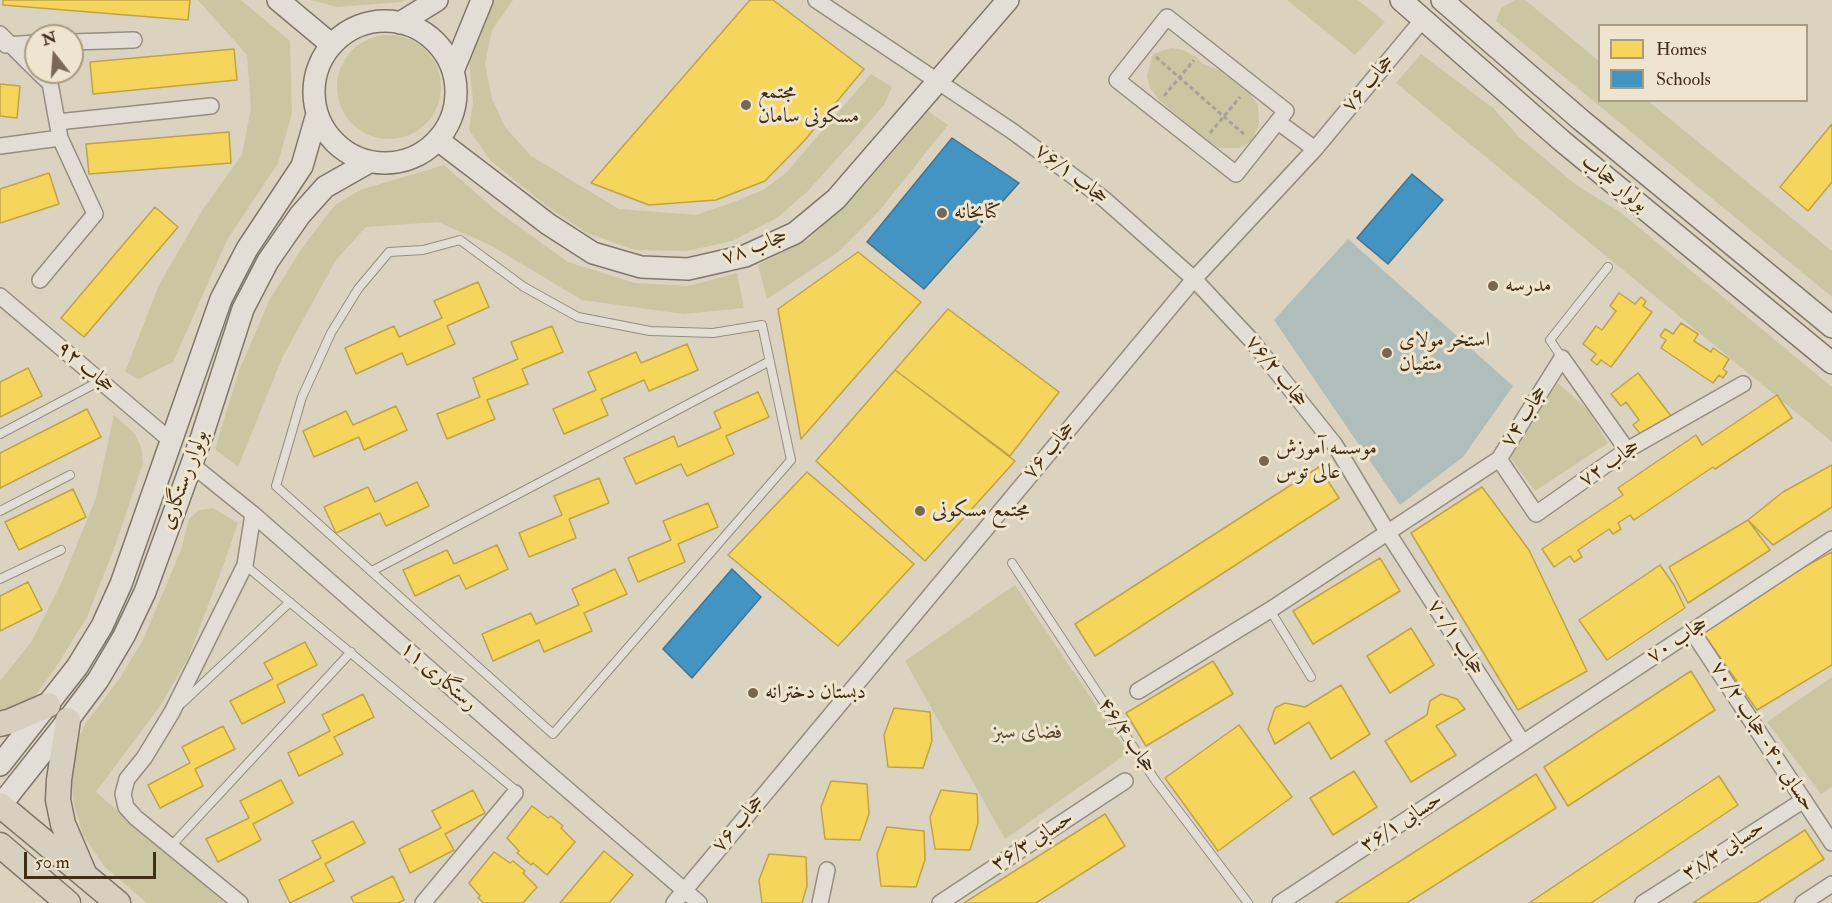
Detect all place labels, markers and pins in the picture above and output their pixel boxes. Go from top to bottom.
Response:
place label: مجتمع مسکونی سامان [758,80,859,130]
marker: مجتمع مسکونی سامان [739,98,753,112]
place label: کتابخانه [954,200,1001,226]
marker: کتابخانه [935,206,949,220]
place label: مدرسه [1505,273,1551,299]
marker: مدرسه [1486,279,1500,293]
place label: استخر مولای متقیان [1399,328,1490,378]
marker: استخر مولای متقیان [1380,346,1394,360]
place label: موسسه آموزش عالی توس [1276,436,1377,486]
marker: موسسه آموزش عالی توس [1257,454,1271,468]
place label: مجتمع مسکونی [932,498,1029,524]
marker: مجتمع مسکونی [913,504,927,518]
place label: دبستان دخترانه [765,680,866,706]
marker: دبستان دخترانه [746,686,760,700]

